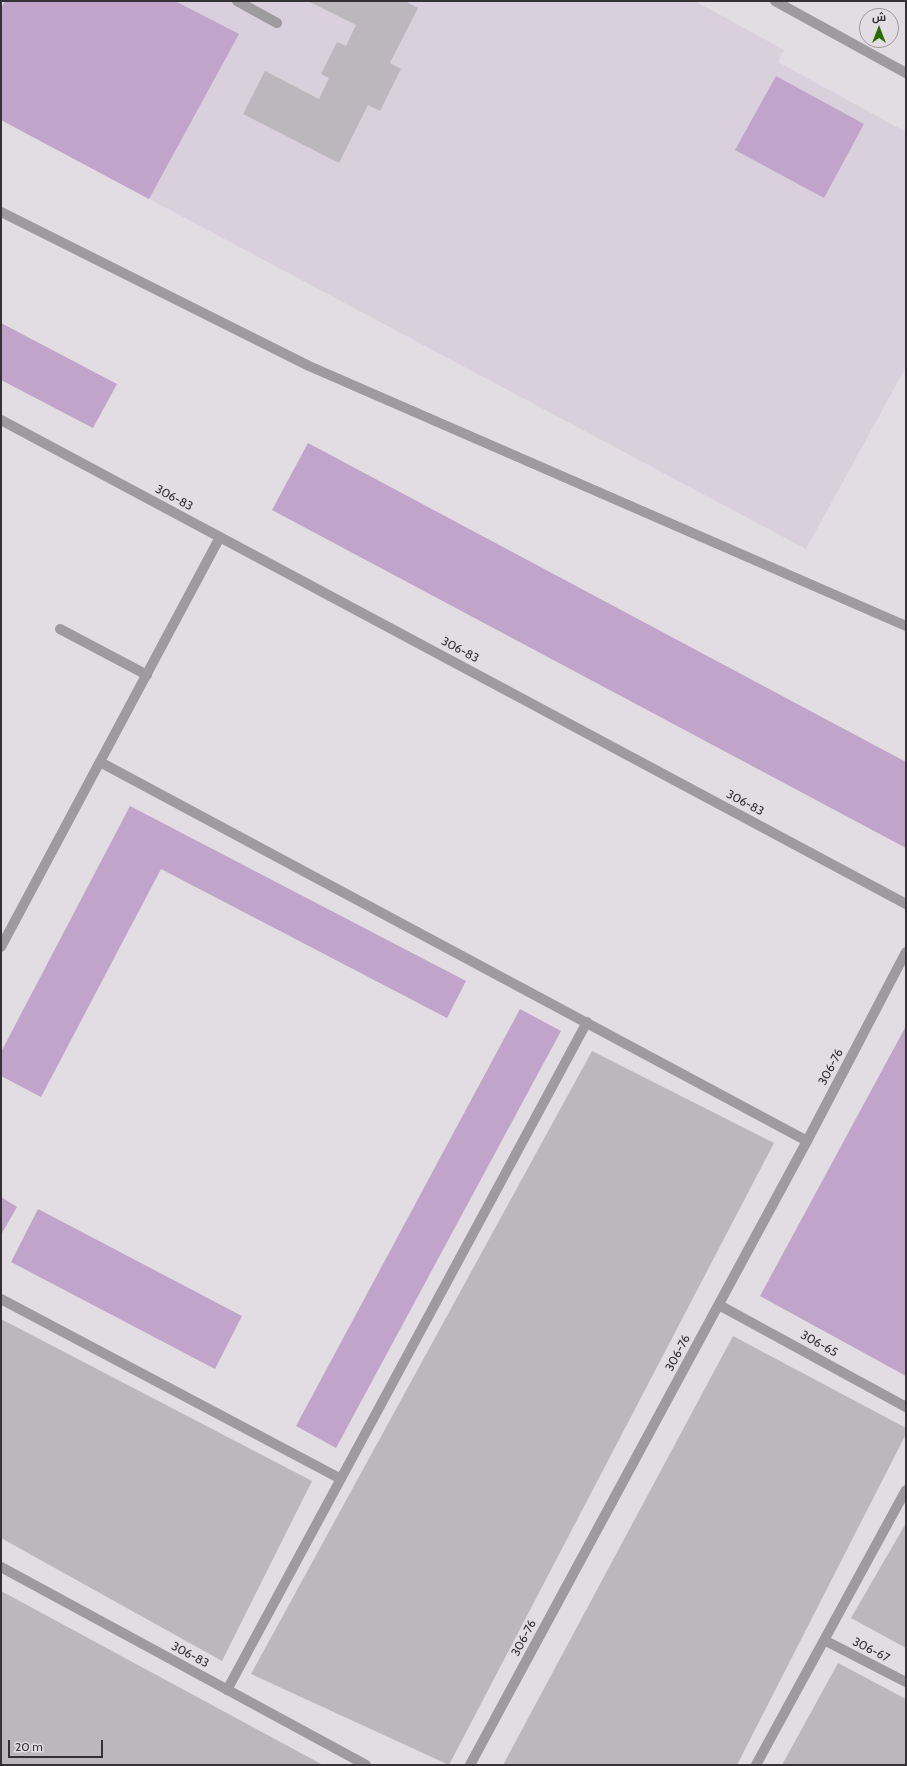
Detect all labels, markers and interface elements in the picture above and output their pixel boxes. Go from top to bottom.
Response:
north arrow [859,8,899,48]
text: ش [872,10,886,24]
street label: 306-83 [153,482,195,514]
street label: 306-83 [439,634,481,666]
street label: 306-83 [724,787,766,819]
street label: 306-76 [815,1046,847,1088]
street label: 306-65 [798,1328,840,1360]
street label: 306-76 [662,1332,694,1374]
street label: 306-76 [508,1617,540,1659]
street label: 306-67 [850,1635,892,1665]
street label: 306-83 [169,1639,211,1671]
scale bar [10,1732,105,1758]
text: 20 m [15,1739,43,1754]

